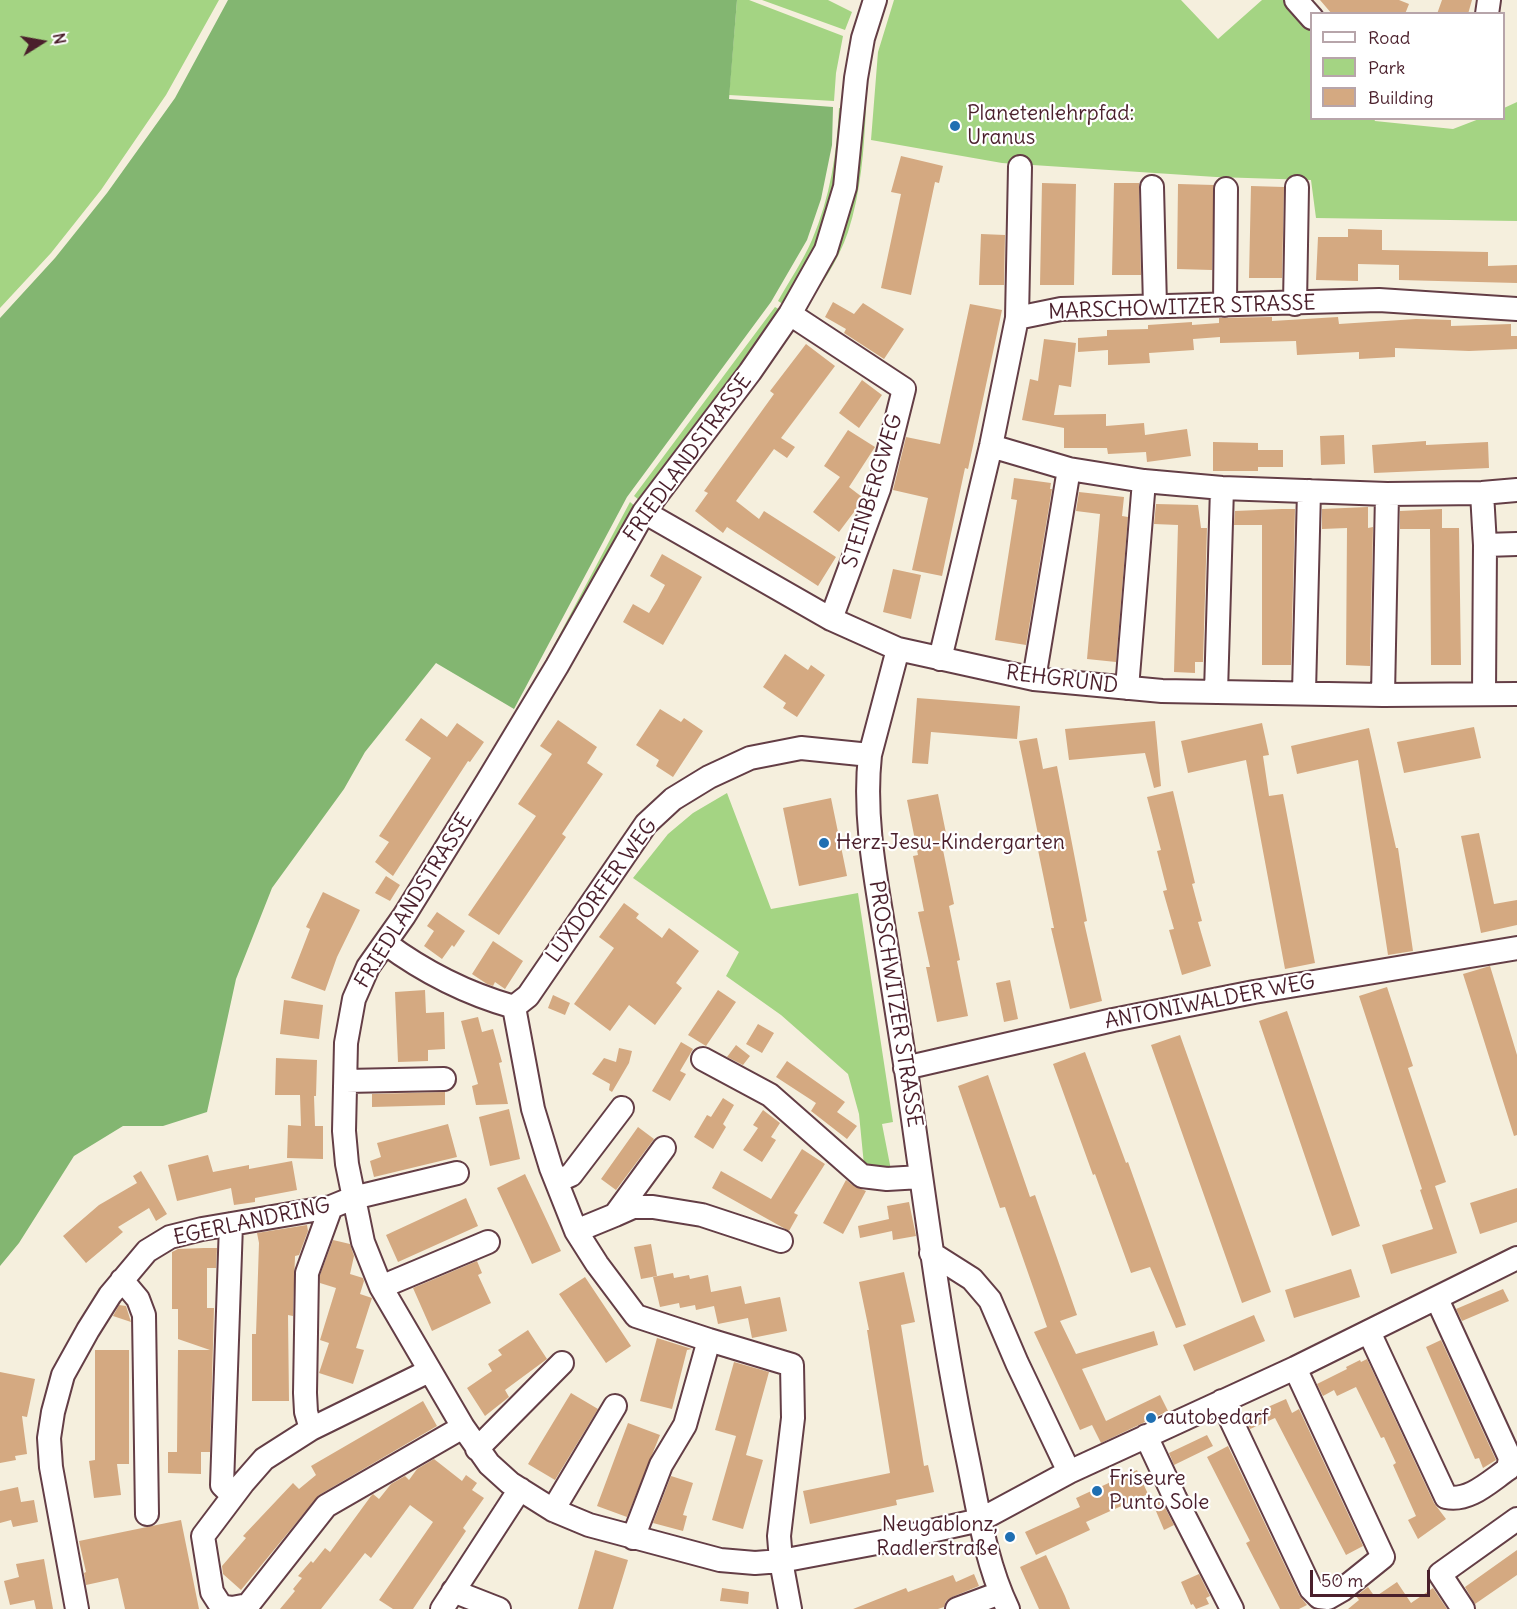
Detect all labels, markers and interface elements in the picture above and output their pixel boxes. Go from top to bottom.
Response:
north arrow [12,12,72,72]
legend [1310,12,1505,120]
text: Road [1368,26,1410,49]
text: N [49,31,71,46]
text: Park [1368,56,1405,79]
text: Building [1368,86,1433,109]
place label: Planetenlehrpfad: Uranus [967,101,1134,151]
marker: Planetenlehrpfad: Uranus [948,119,962,133]
street label: MARSCHOWITZER STRASSE [1048,291,1316,325]
street label: FRIEDLANDSTRASSE [619,369,757,547]
street label: STEINBERGWEG [838,411,908,571]
street label: REHGRUND [1004,661,1120,699]
street label: FRIEDLANDSTRASSE [350,809,478,993]
street label: LUXDORFER WEG [541,814,663,968]
place label: Herz-Jesu-Kindergarten [836,830,1065,856]
marker: Herz-Jesu-Kindergarten [817,836,831,850]
street label: PROSCHWITZER STRASSE [863,879,927,1129]
street label: ANTONIWALDER WEG [1103,969,1317,1035]
street label: EGERLANDRING [171,1193,333,1251]
place label: autobedarf [1163,1405,1269,1431]
marker: autobedarf [1144,1411,1158,1425]
place label: Friseure Punto Sole [1109,1466,1209,1516]
marker: Friseure Punto Sole [1090,1484,1104,1498]
place label: Neugablonz, Radlerstraße [876,1512,998,1562]
marker: Neugablonz, Radlerstraße [1003,1530,1017,1544]
scale bar [1313,1558,1433,1596]
text: 50 m [1321,1569,1363,1592]

